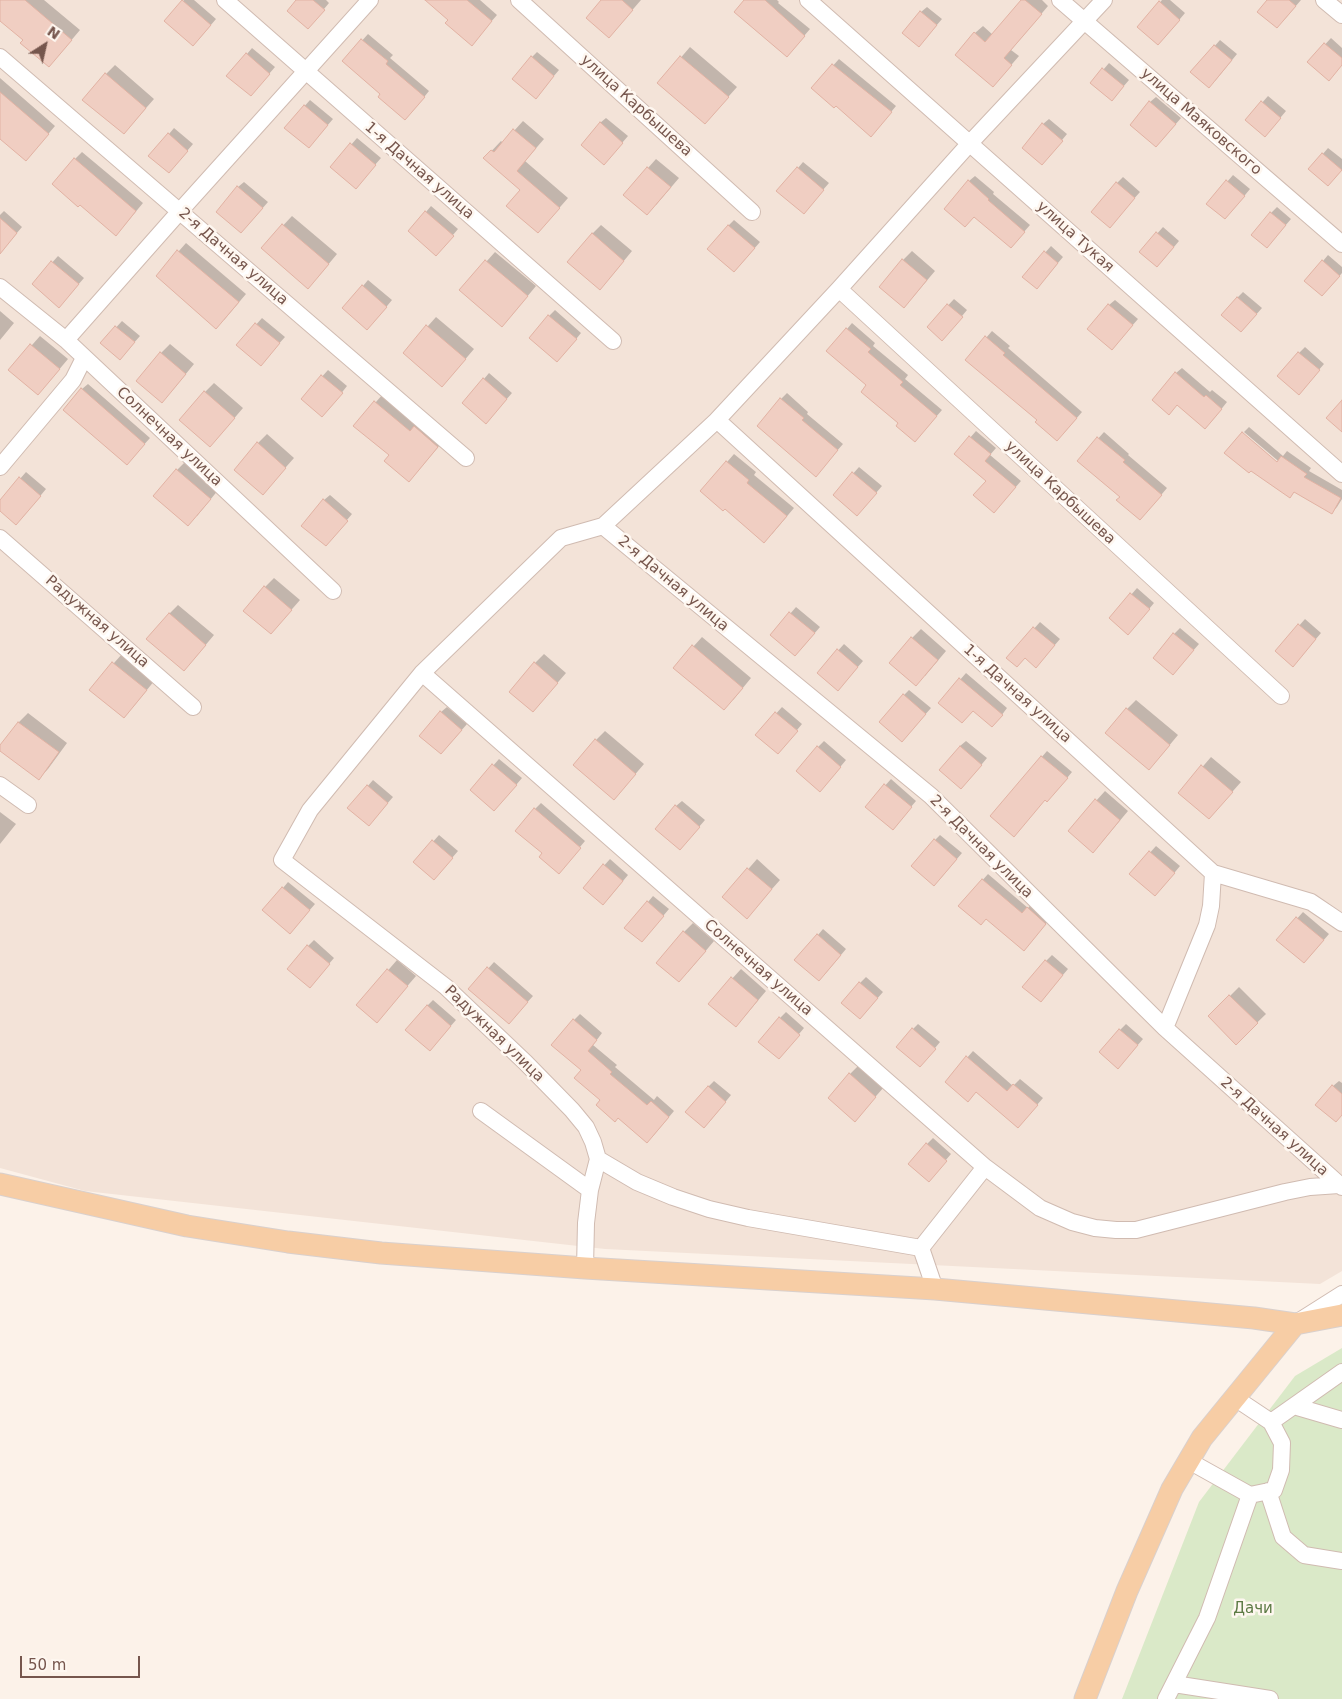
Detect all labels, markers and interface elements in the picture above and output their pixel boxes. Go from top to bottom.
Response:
north arrow [20,20,70,70]
text: N [44,23,63,43]
street label: улица Карбышева [577,51,695,161]
street label: улица Маяковского [1137,65,1265,179]
street label: 1-я Дачная улица [361,119,477,223]
street label: улица Тукая [1033,198,1117,276]
street label: 2-я Дачная улица [175,205,291,309]
street label: Солнечная улица [113,384,225,490]
street label: улица Карбышева [1001,437,1119,549]
street label: 2-я Дачная улица [614,532,732,636]
street label: Радужная улица [42,572,152,672]
street label: 1-я Дачная улица [959,641,1075,747]
street label: 2-я Дачная улица [926,792,1036,902]
street label: Солнечная улица [700,916,816,1020]
street label: Радужная улица [440,982,548,1086]
street label: 2-я Дачная улица [1216,1074,1332,1180]
park label: Дачи [1233,1600,1273,1618]
scale bar [22,1646,142,1678]
text: 50 m [28,1656,66,1674]

